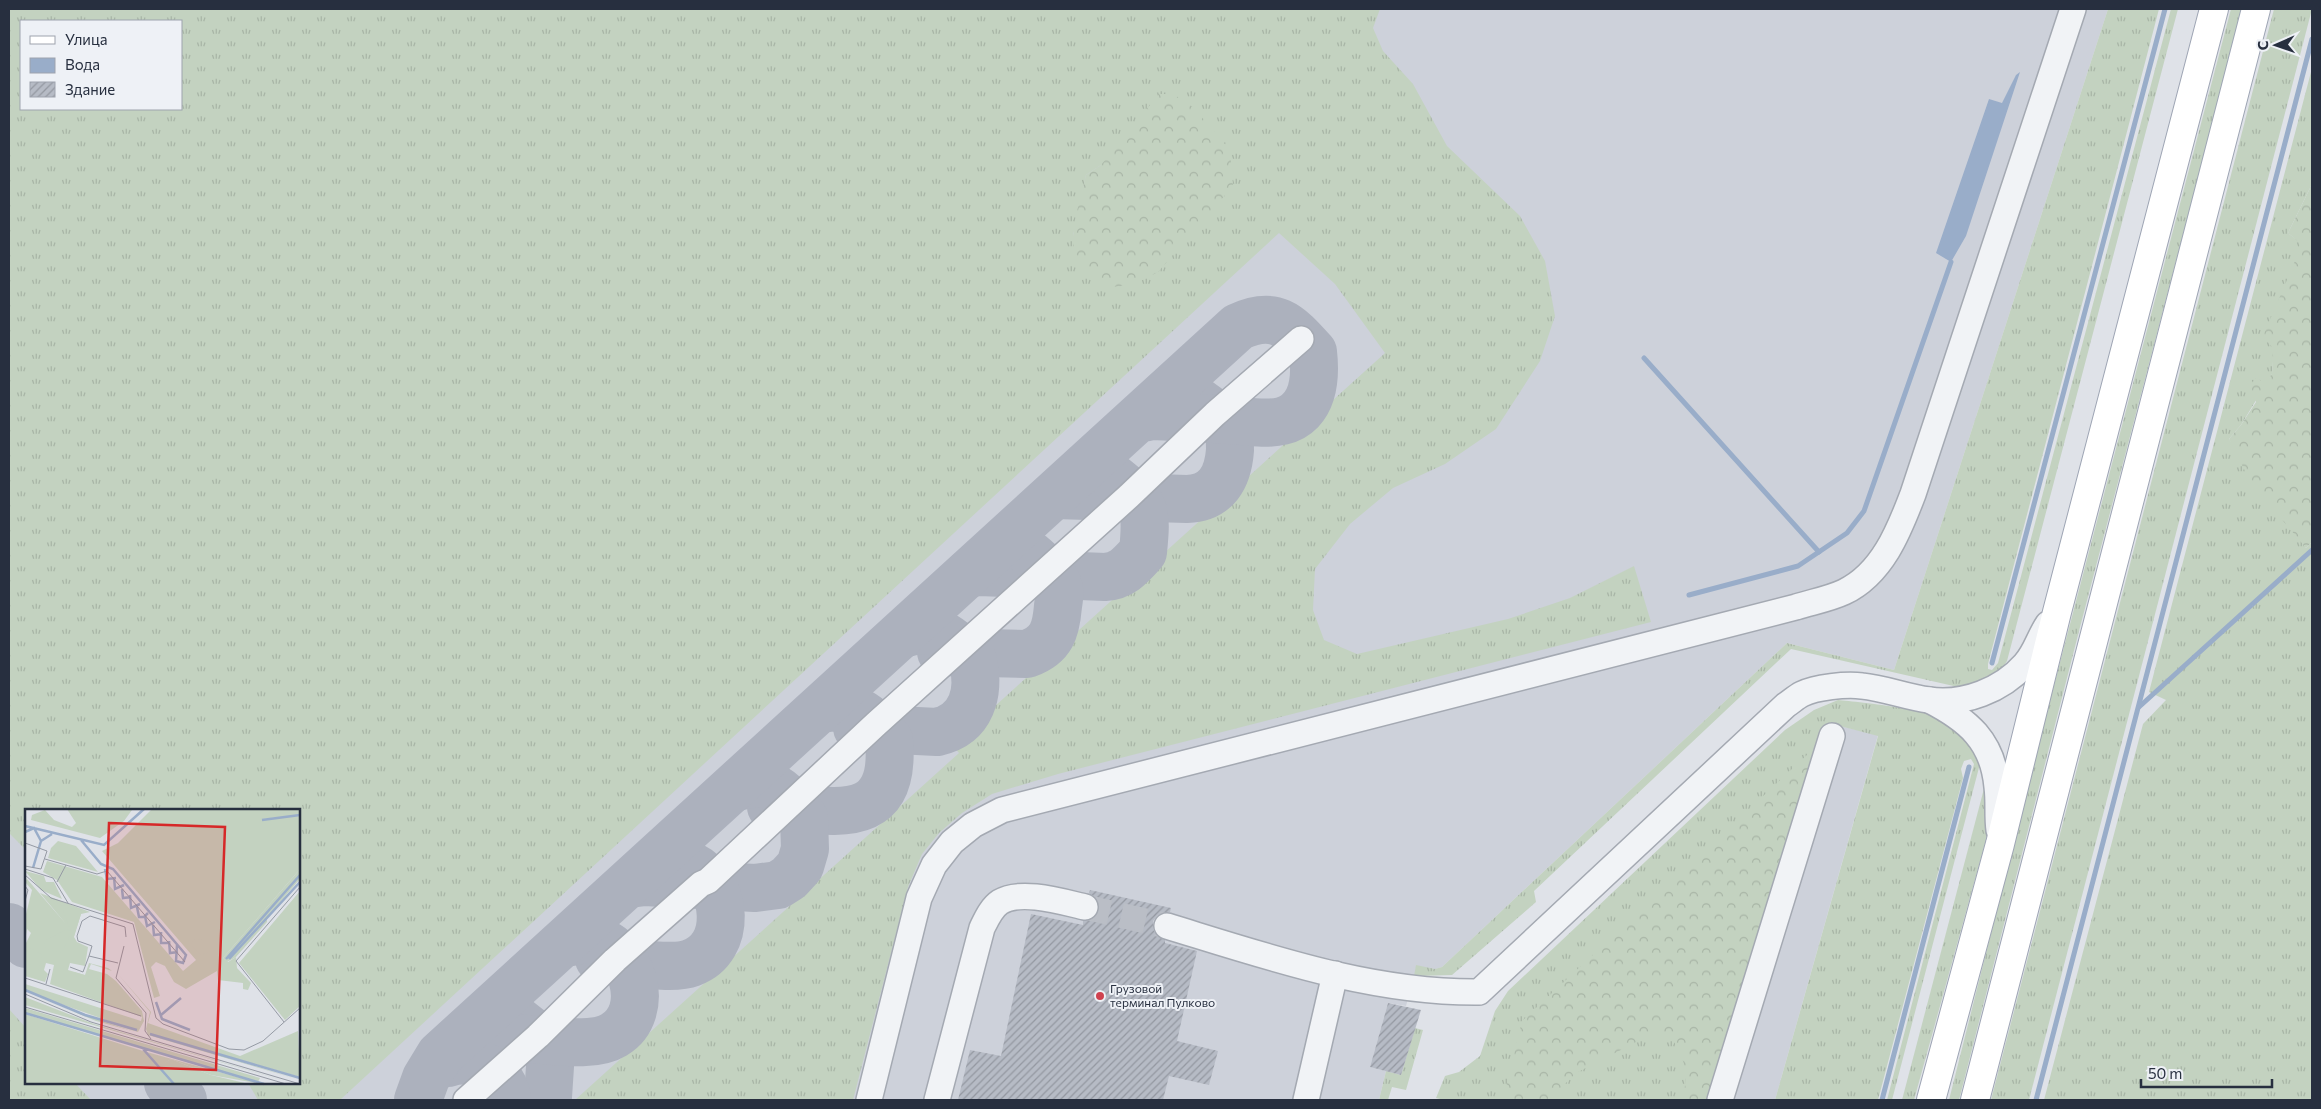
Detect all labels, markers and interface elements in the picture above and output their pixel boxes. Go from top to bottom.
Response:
legend [20,20,182,110]
north arrow [2251,20,2301,70]
text: Улица [65,30,107,48]
text: С [2254,40,2271,51]
text: Вода [65,55,100,73]
text: Здание [65,80,115,98]
inset map [25,809,300,1084]
place label: Грузовой терминал Пулково [1110,981,1215,1009]
marker: Грузовой терминал Пулково [1094,990,1106,1002]
scale bar [2141,1056,2272,1088]
text: 50 m [2148,1064,2182,1082]

